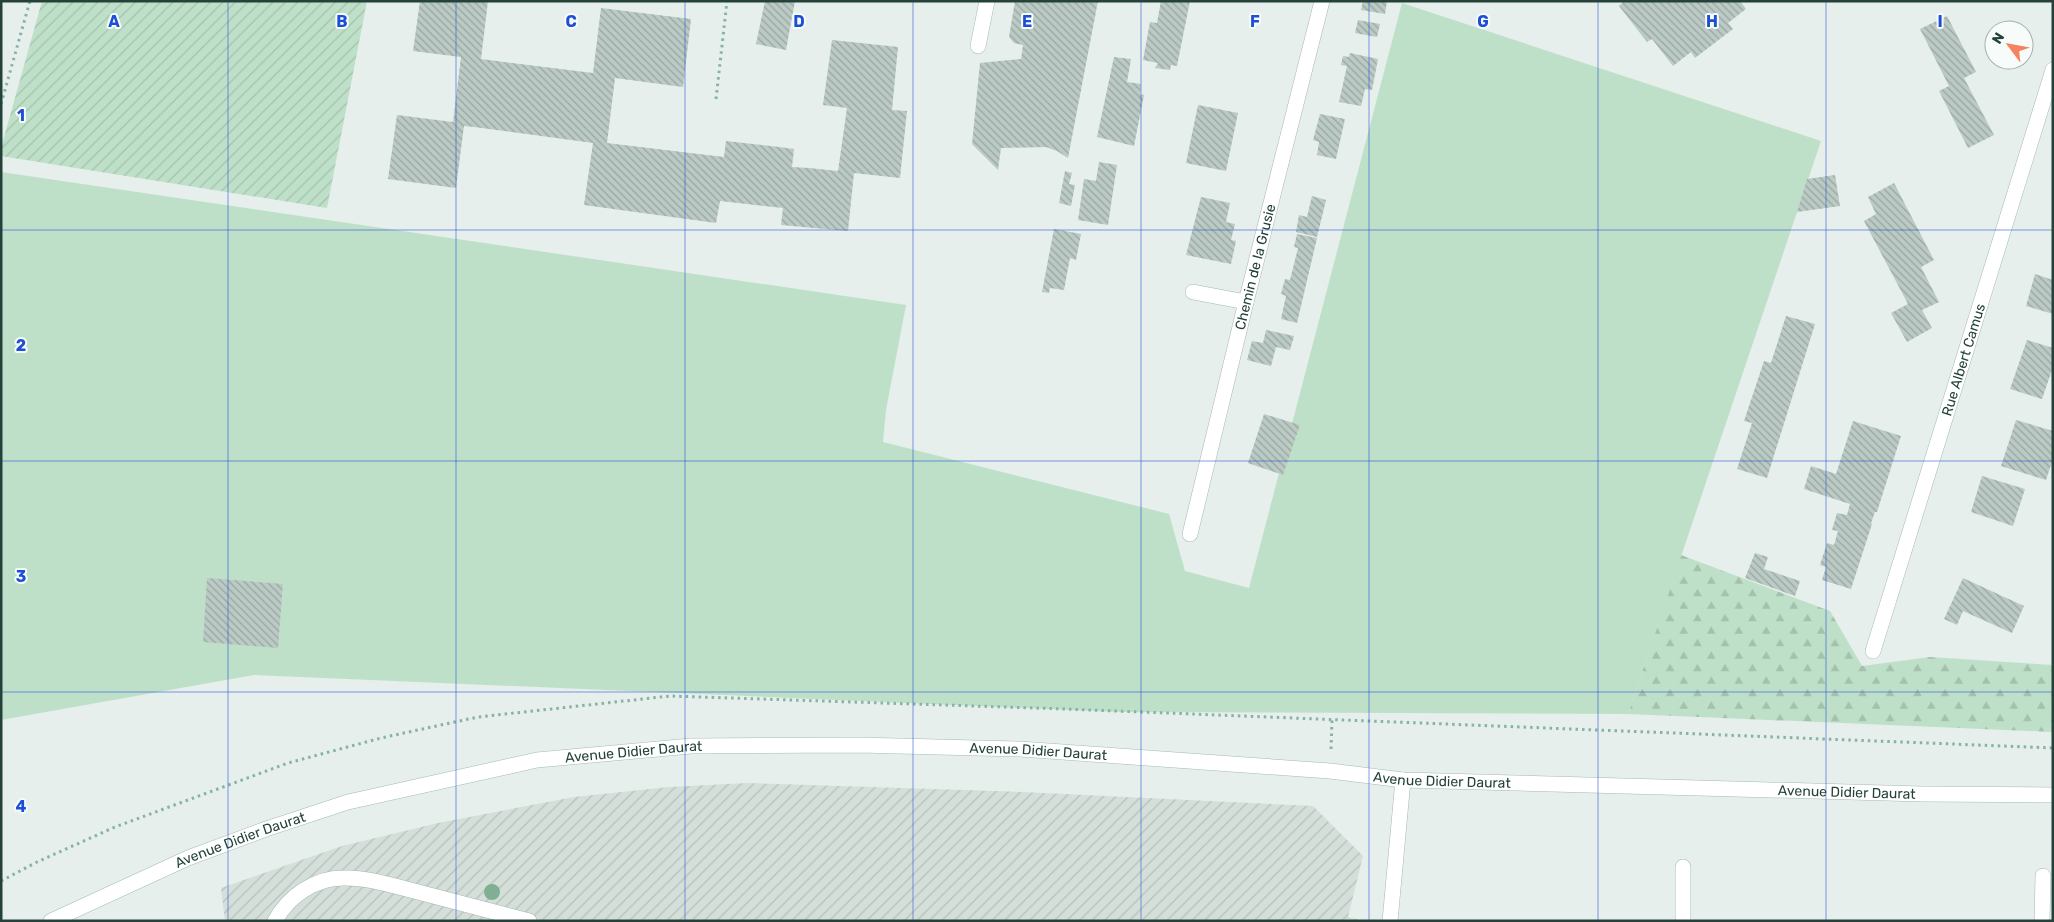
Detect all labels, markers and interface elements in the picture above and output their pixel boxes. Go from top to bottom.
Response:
text: A [108,12,120,31]
text: B [336,12,348,31]
text: C [565,12,577,31]
text: D [793,12,805,31]
text: E [1022,12,1032,31]
text: F [1250,12,1260,31]
text: G [1477,12,1489,31]
text: H [1706,12,1718,31]
text: I [1937,12,1943,31]
north arrow [1984,20,2034,70]
text: N [1989,30,2008,47]
text: 1 [17,106,25,125]
street label: Chemin de la Grusie [1232,202,1279,332]
street label: Rue Albert Camus [1938,301,1989,418]
text: 2 [16,336,26,355]
text: 3 [16,567,26,586]
street label: Avenue Didier Daurat [564,738,703,766]
street label: Avenue Didier Daurat [969,740,1108,764]
street label: Avenue Didier Daurat [1372,768,1512,792]
street label: Avenue Didier Daurat [1778,782,1916,803]
text: 4 [16,797,27,816]
street label: Avenue Didier Daurat [172,808,308,872]

